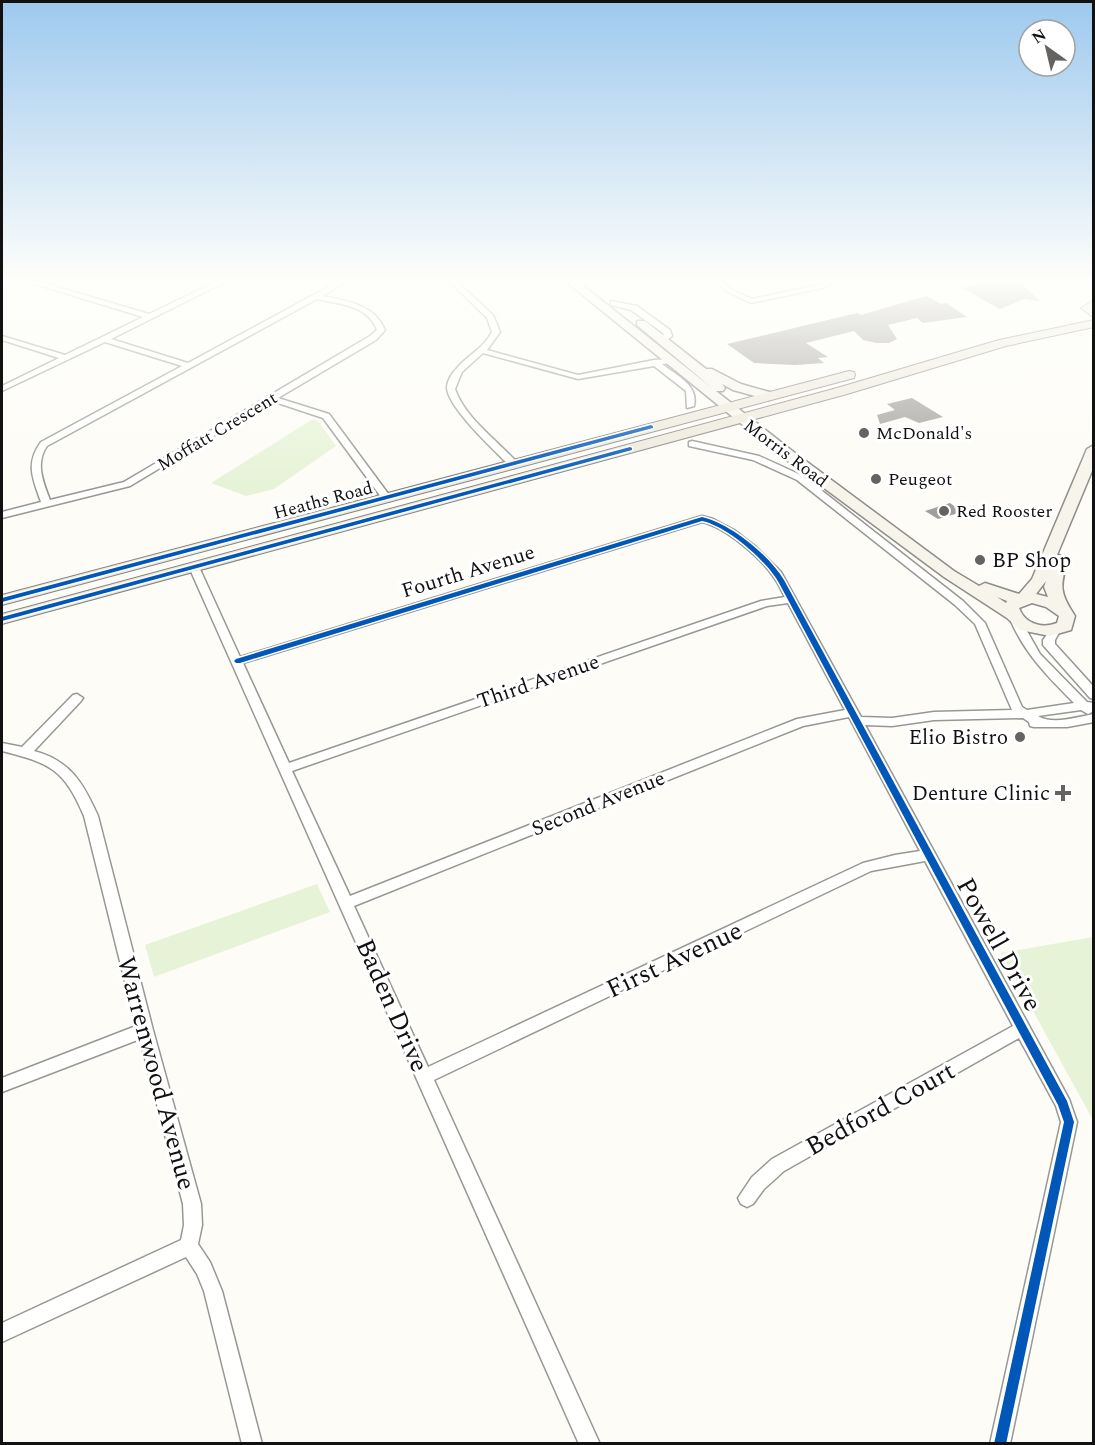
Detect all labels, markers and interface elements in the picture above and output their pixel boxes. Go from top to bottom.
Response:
north arrow [1017,18,1077,78]
text: N [1027,23,1051,50]
street label: Moffatt Crescent [152,385,283,478]
street label: Morris Road [738,413,834,494]
place label: McDonald's [876,420,972,447]
marker: McDonald's [857,426,871,440]
place label: Peugeot [888,466,952,493]
marker: Peugeot [869,472,883,486]
street label: Heaths Road [270,474,376,527]
place label: Red Rooster [956,498,1052,525]
marker: Red Rooster [937,504,951,518]
street label: Fourth Avenue [398,536,539,607]
place label: BP Shop [992,545,1071,577]
marker: BP Shop [973,553,987,567]
street label: Third Avenue [473,646,604,718]
place label: Elio Bistro [908,722,1008,754]
marker: Elio Bistro [1013,730,1027,744]
street label: Second Avenue [527,763,670,845]
place label: Denture Clinic [912,778,1050,810]
marker: Denture Clinic [1054,784,1072,802]
street label: Powell Drive [946,870,1052,1019]
street label: First Avenue [600,911,749,1009]
street label: Baden Drive [345,932,439,1079]
street label: Warrenwood Avenue [106,952,206,1195]
street label: Bedford Court [798,1051,963,1167]

